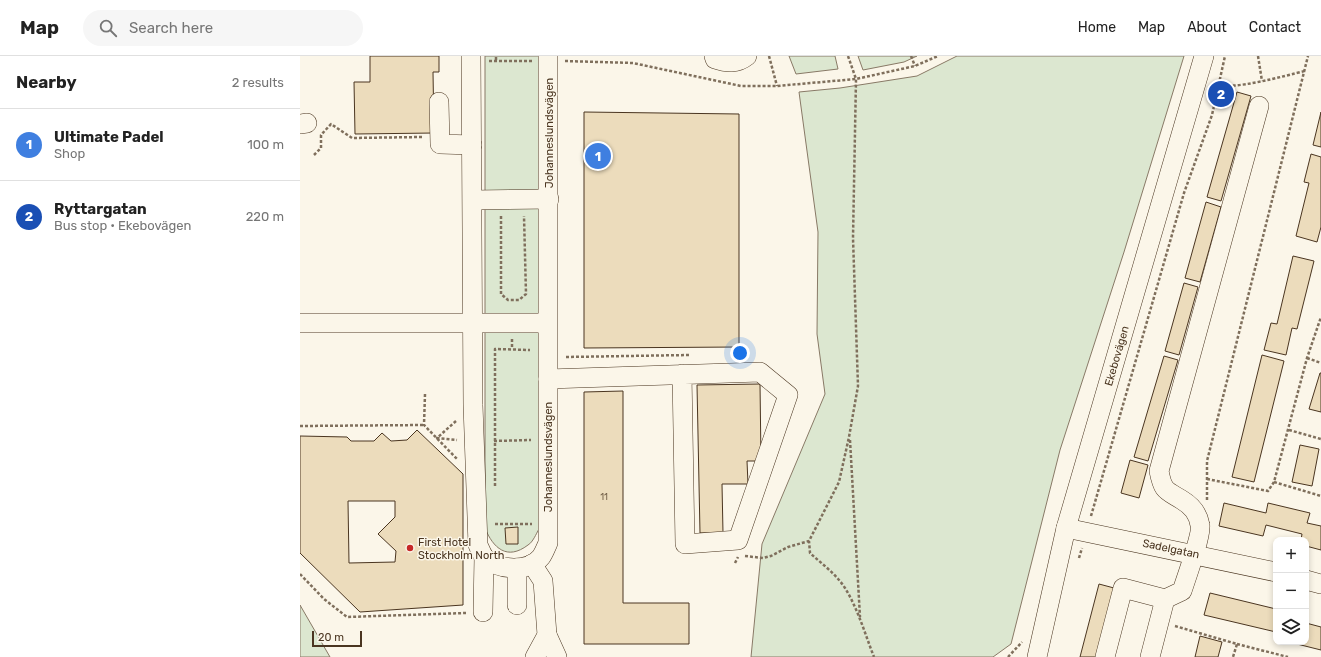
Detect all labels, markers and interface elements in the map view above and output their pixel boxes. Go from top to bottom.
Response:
search box [83,10,363,46]
text: Map [20,16,59,39]
icon: search [97,17,119,39]
text: Search here [129,19,213,37]
text: Home [1078,19,1116,36]
text: Map [1138,19,1165,36]
text: About [1187,19,1227,36]
text: Contact [1249,19,1301,36]
text: Nearby [16,72,77,92]
text: 2 results [232,75,284,90]
street label: Johanneslundsvägen [543,78,556,188]
pin: 2 [1208,79,1234,109]
text: Ultimate Padel [54,128,164,146]
text: 1 [26,137,32,152]
text: 100 m [247,137,284,152]
pin: 1 [585,141,611,171]
text: Shop [54,146,85,161]
text: Ryttargatan [54,200,147,218]
text: 2 [25,209,33,224]
text: 220 m [246,209,284,224]
text: Bus stop · Ekebovägen [54,218,191,233]
street label: Ekebovägen [1102,324,1132,388]
your location [730,343,750,363]
street label: Johanneslundsvägen [542,402,555,512]
house number: 11 [600,492,608,502]
place label: First Hotel Stockholm North [418,536,505,562]
street label: Sadelgatan [1141,537,1201,561]
map controls [1273,537,1309,645]
button: + [1273,537,1309,573]
marker: First Hotel Stockholm North [405,543,415,553]
button: − [1273,573,1309,609]
button: layers [1273,609,1309,645]
scale bar [312,629,362,648]
text: 20 m [318,631,344,644]

